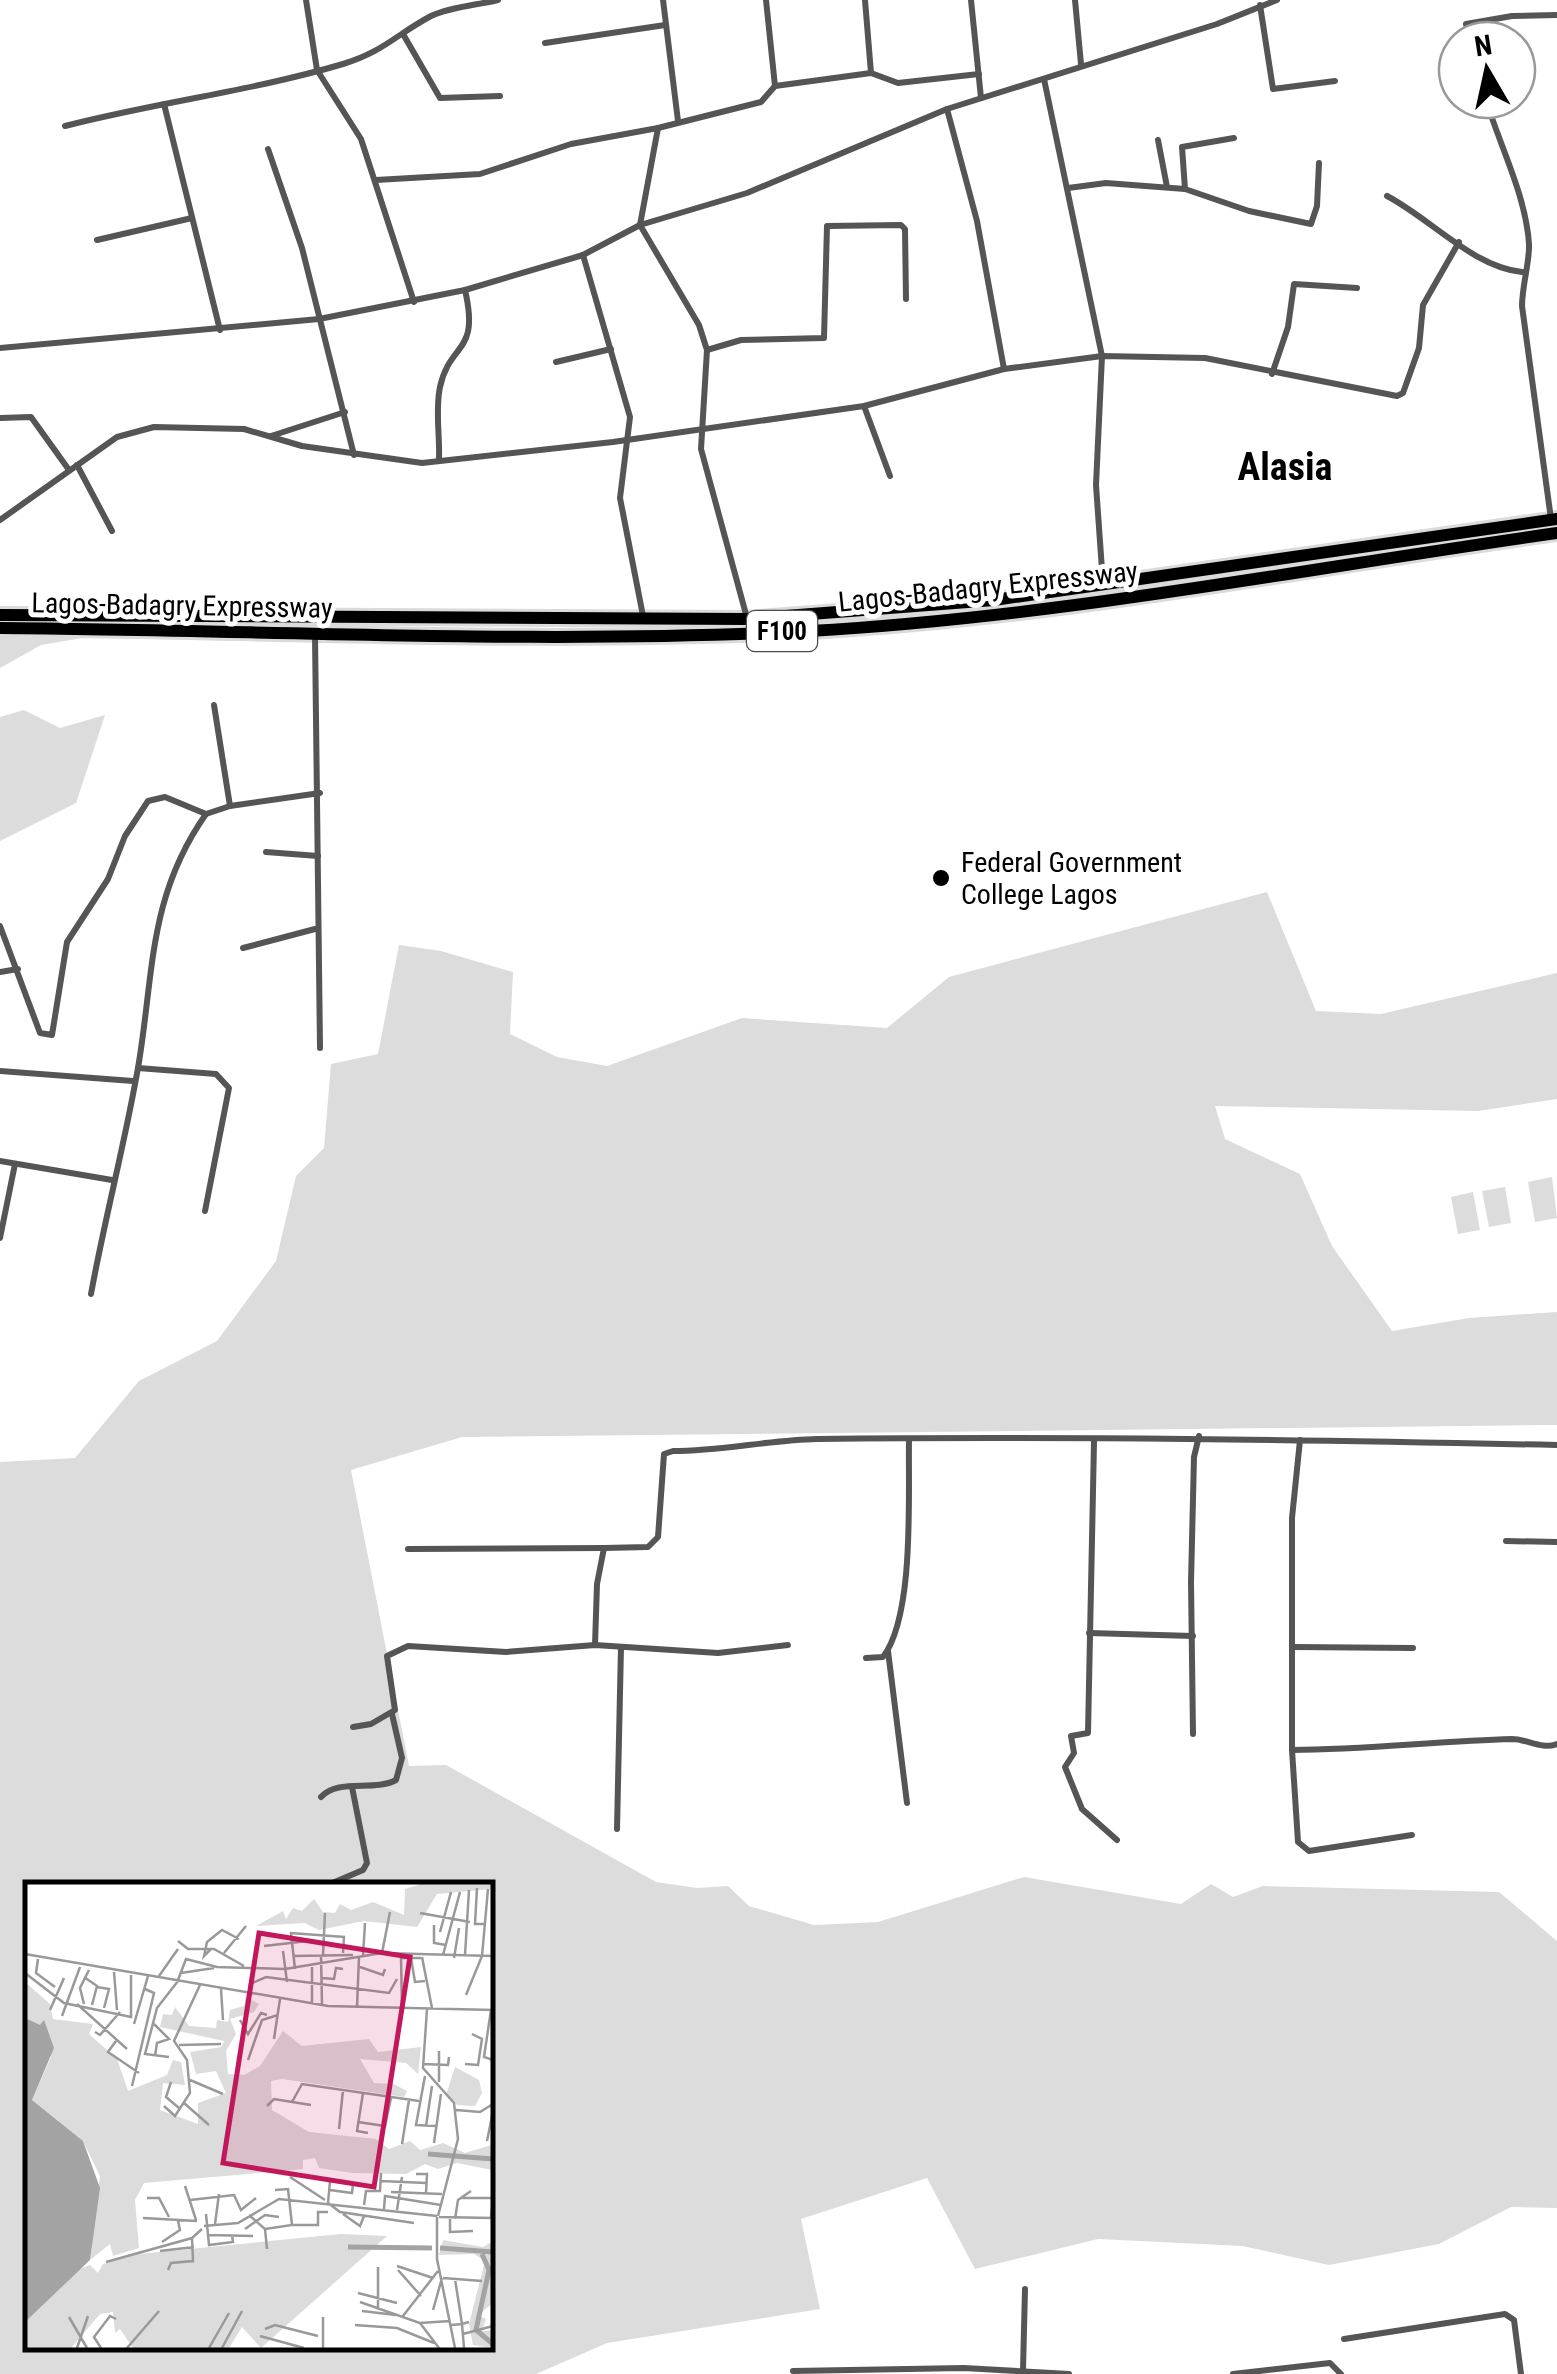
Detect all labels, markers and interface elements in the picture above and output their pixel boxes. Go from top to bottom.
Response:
north arrow [1437,20,1537,120]
text: N [1472,28,1494,63]
district label: Alasia [1238,445,1332,489]
street label: Lagos-Badagry Expressway [837,554,1140,619]
street label: Lagos-Badagry Expressway [31,586,333,625]
road number: F100 [747,611,817,651]
place label: Federal Government College Lagos [961,846,1182,911]
marker: Federal Government College Lagos [930,867,952,889]
inset map [25,1882,492,2349]

